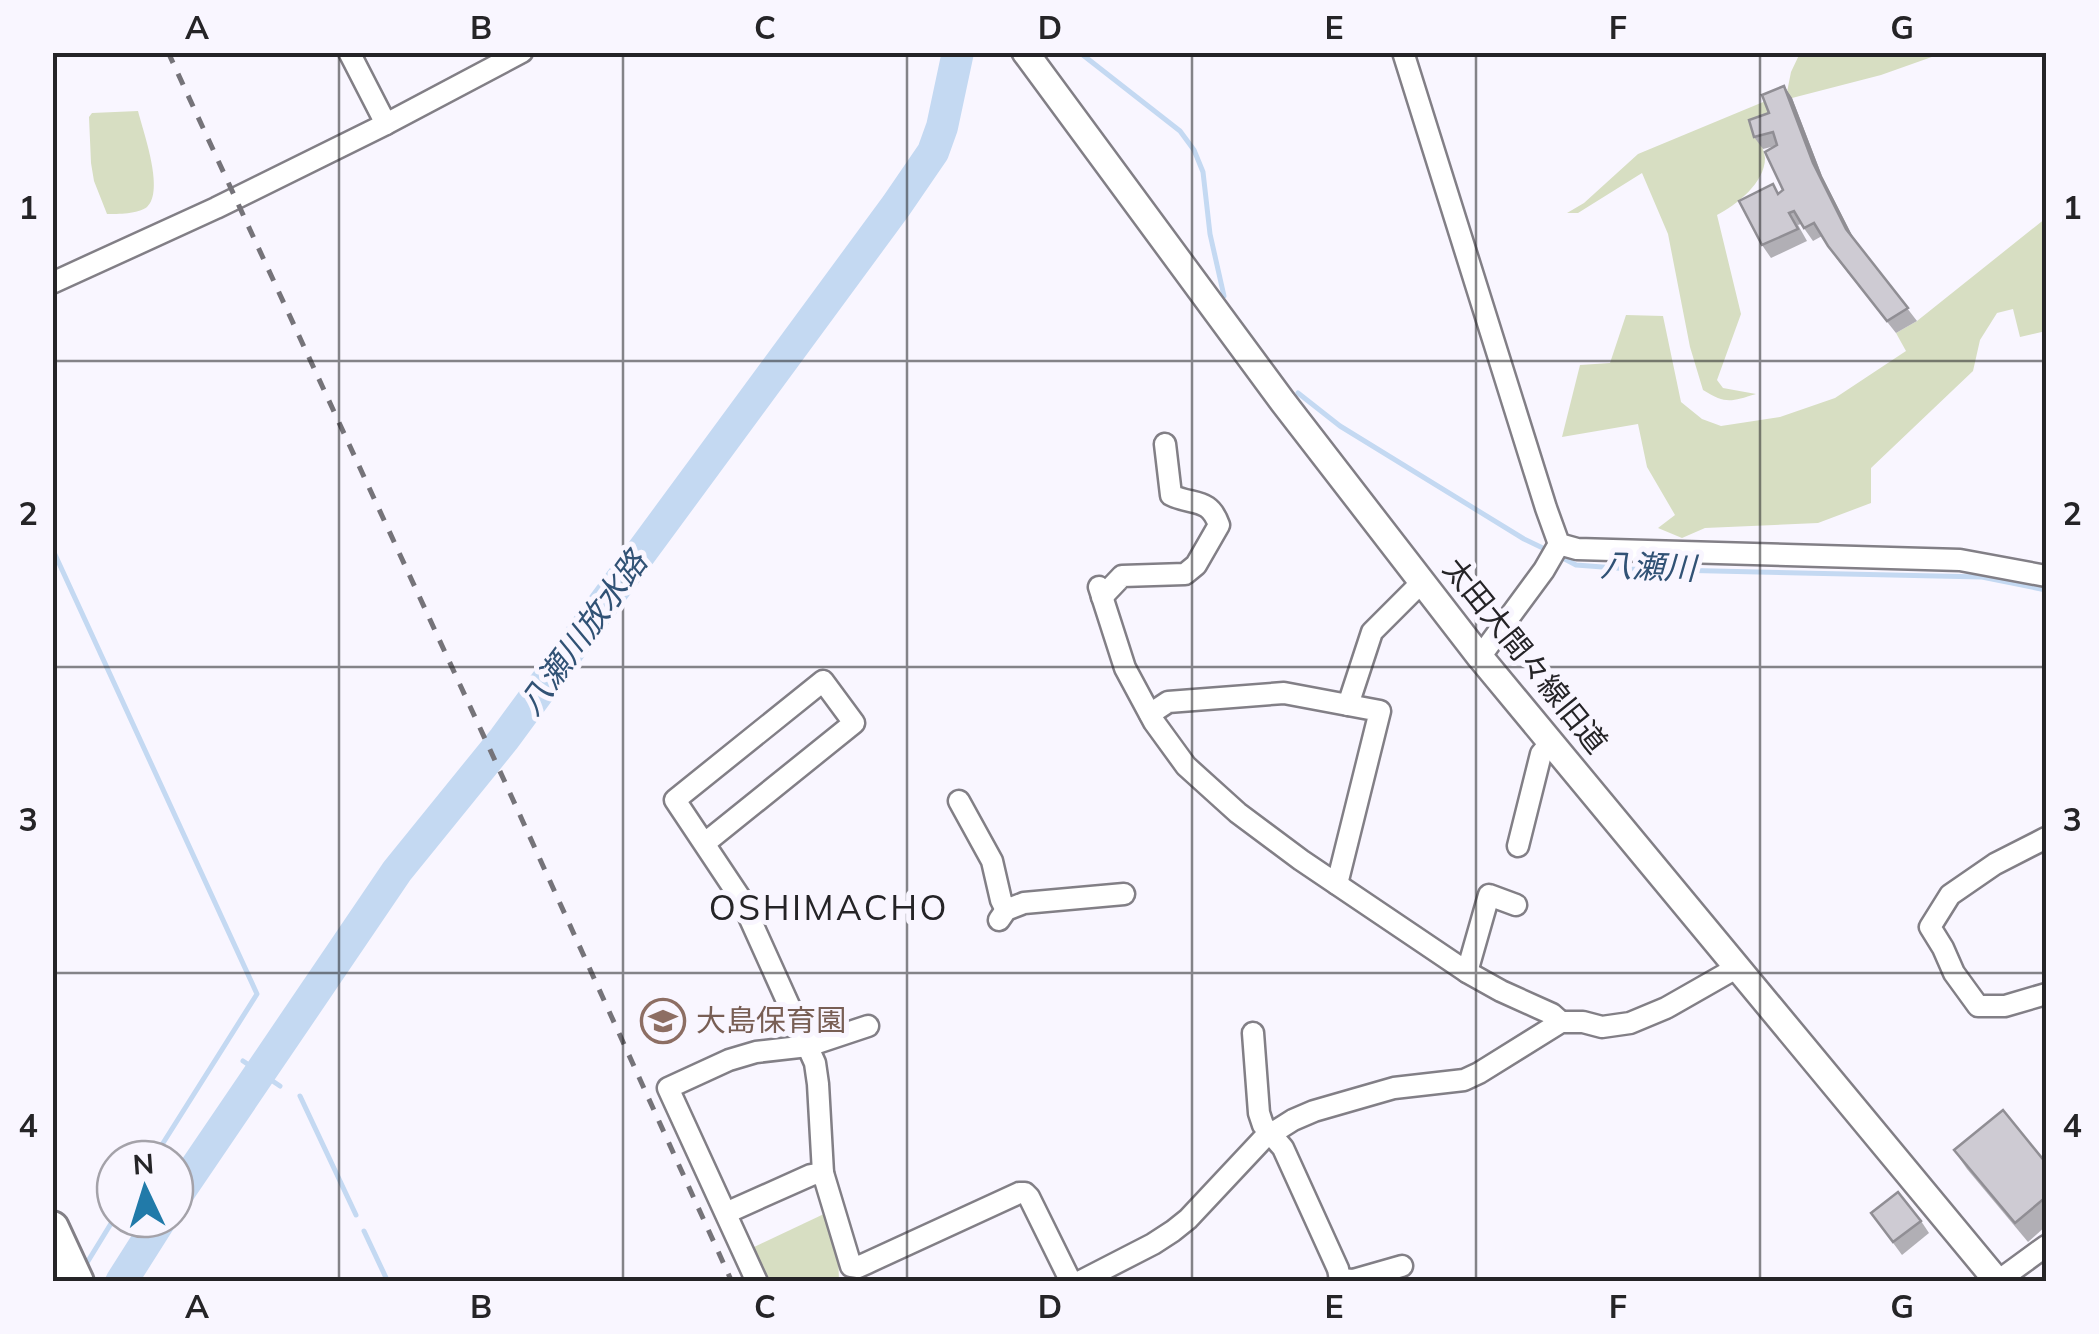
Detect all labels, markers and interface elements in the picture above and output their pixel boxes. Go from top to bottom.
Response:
text: A [185,7,209,47]
text: B [470,7,492,47]
text: C [754,7,776,47]
text: D [1038,7,1062,47]
text: E [1324,7,1344,47]
text: F [1609,7,1627,47]
text: G [1890,7,1914,47]
text: 1 [18,187,38,227]
text: 1 [2062,187,2082,227]
text: 2 [18,493,38,533]
text: 2 [2062,493,2082,533]
water label: 八瀬川放水路 [510,541,657,722]
water label: 八瀬川 [1599,544,1700,588]
street label: 太田大間々線旧道 [1435,550,1616,761]
text: 3 [18,799,38,839]
text: 3 [2062,799,2082,839]
district label: OSHIMACHO [709,885,949,929]
school or university icon: 大島保育園 [640,998,686,1044]
place label: 大島保育園 [696,1001,846,1039]
text: 4 [18,1105,38,1145]
text: 4 [2062,1105,2082,1145]
north arrow [95,1139,195,1239]
text: N [131,1145,155,1182]
text: A [185,1286,209,1326]
text: B [470,1286,492,1326]
text: C [754,1286,776,1326]
text: D [1038,1286,1062,1326]
text: E [1324,1286,1344,1326]
text: F [1609,1286,1627,1326]
text: G [1890,1286,1914,1326]

